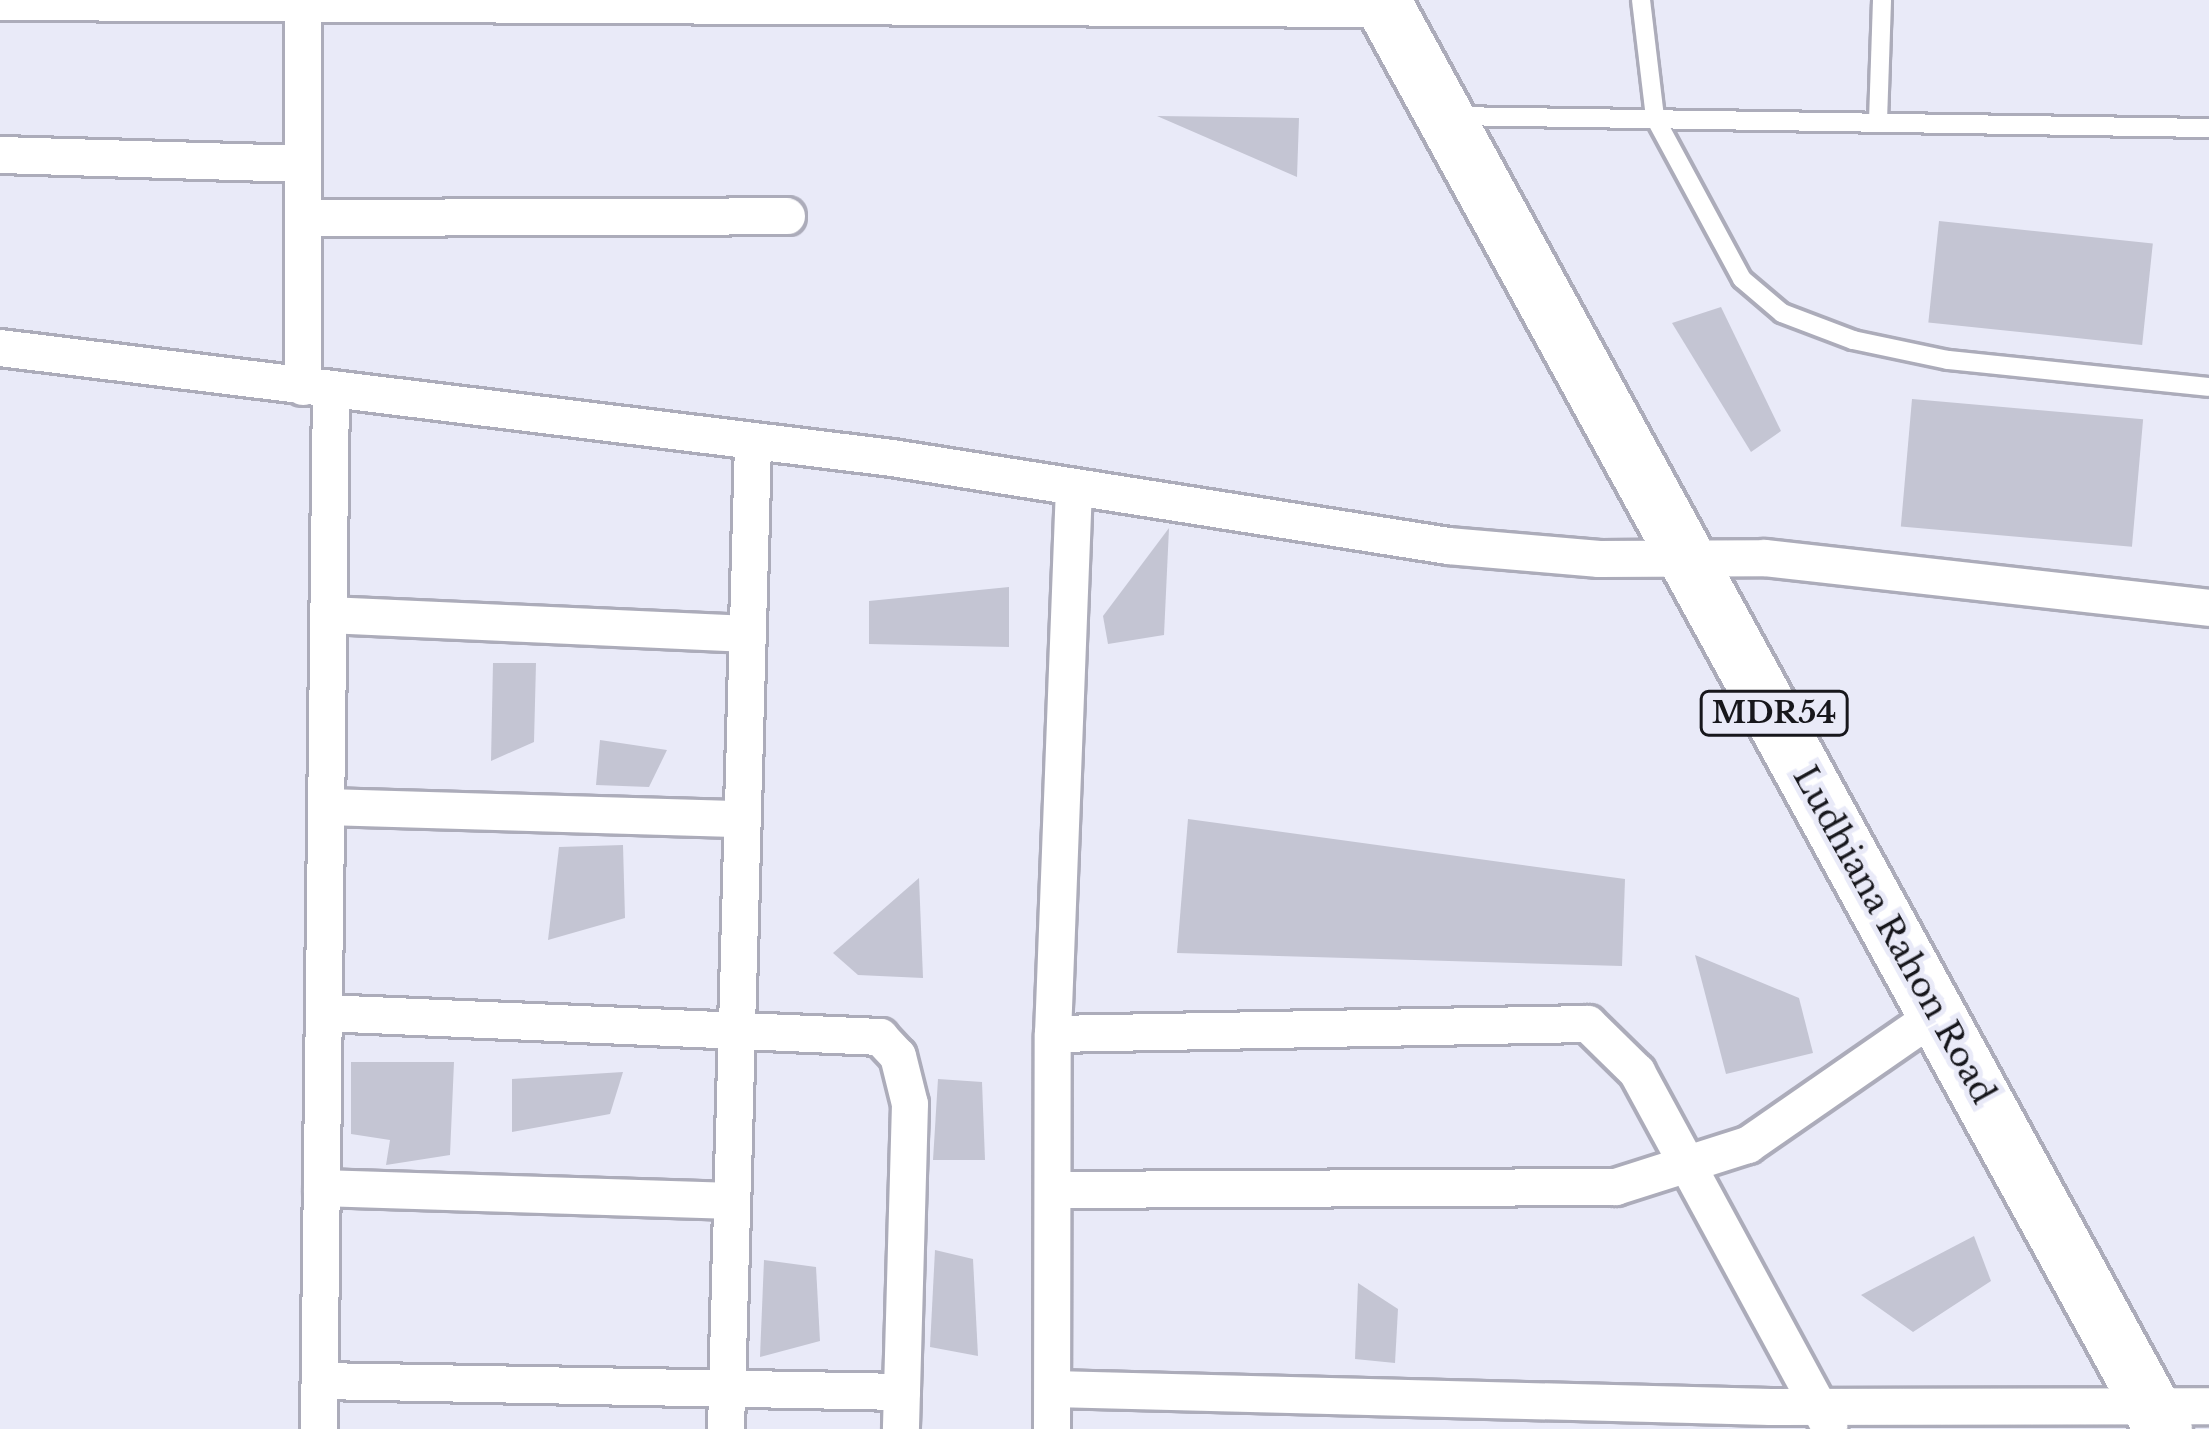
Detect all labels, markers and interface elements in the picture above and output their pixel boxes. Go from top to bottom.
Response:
road number: MDR54 [1699,689,1849,737]
street label: Ludhiana Rahon Road [1785,759,2003,1111]

